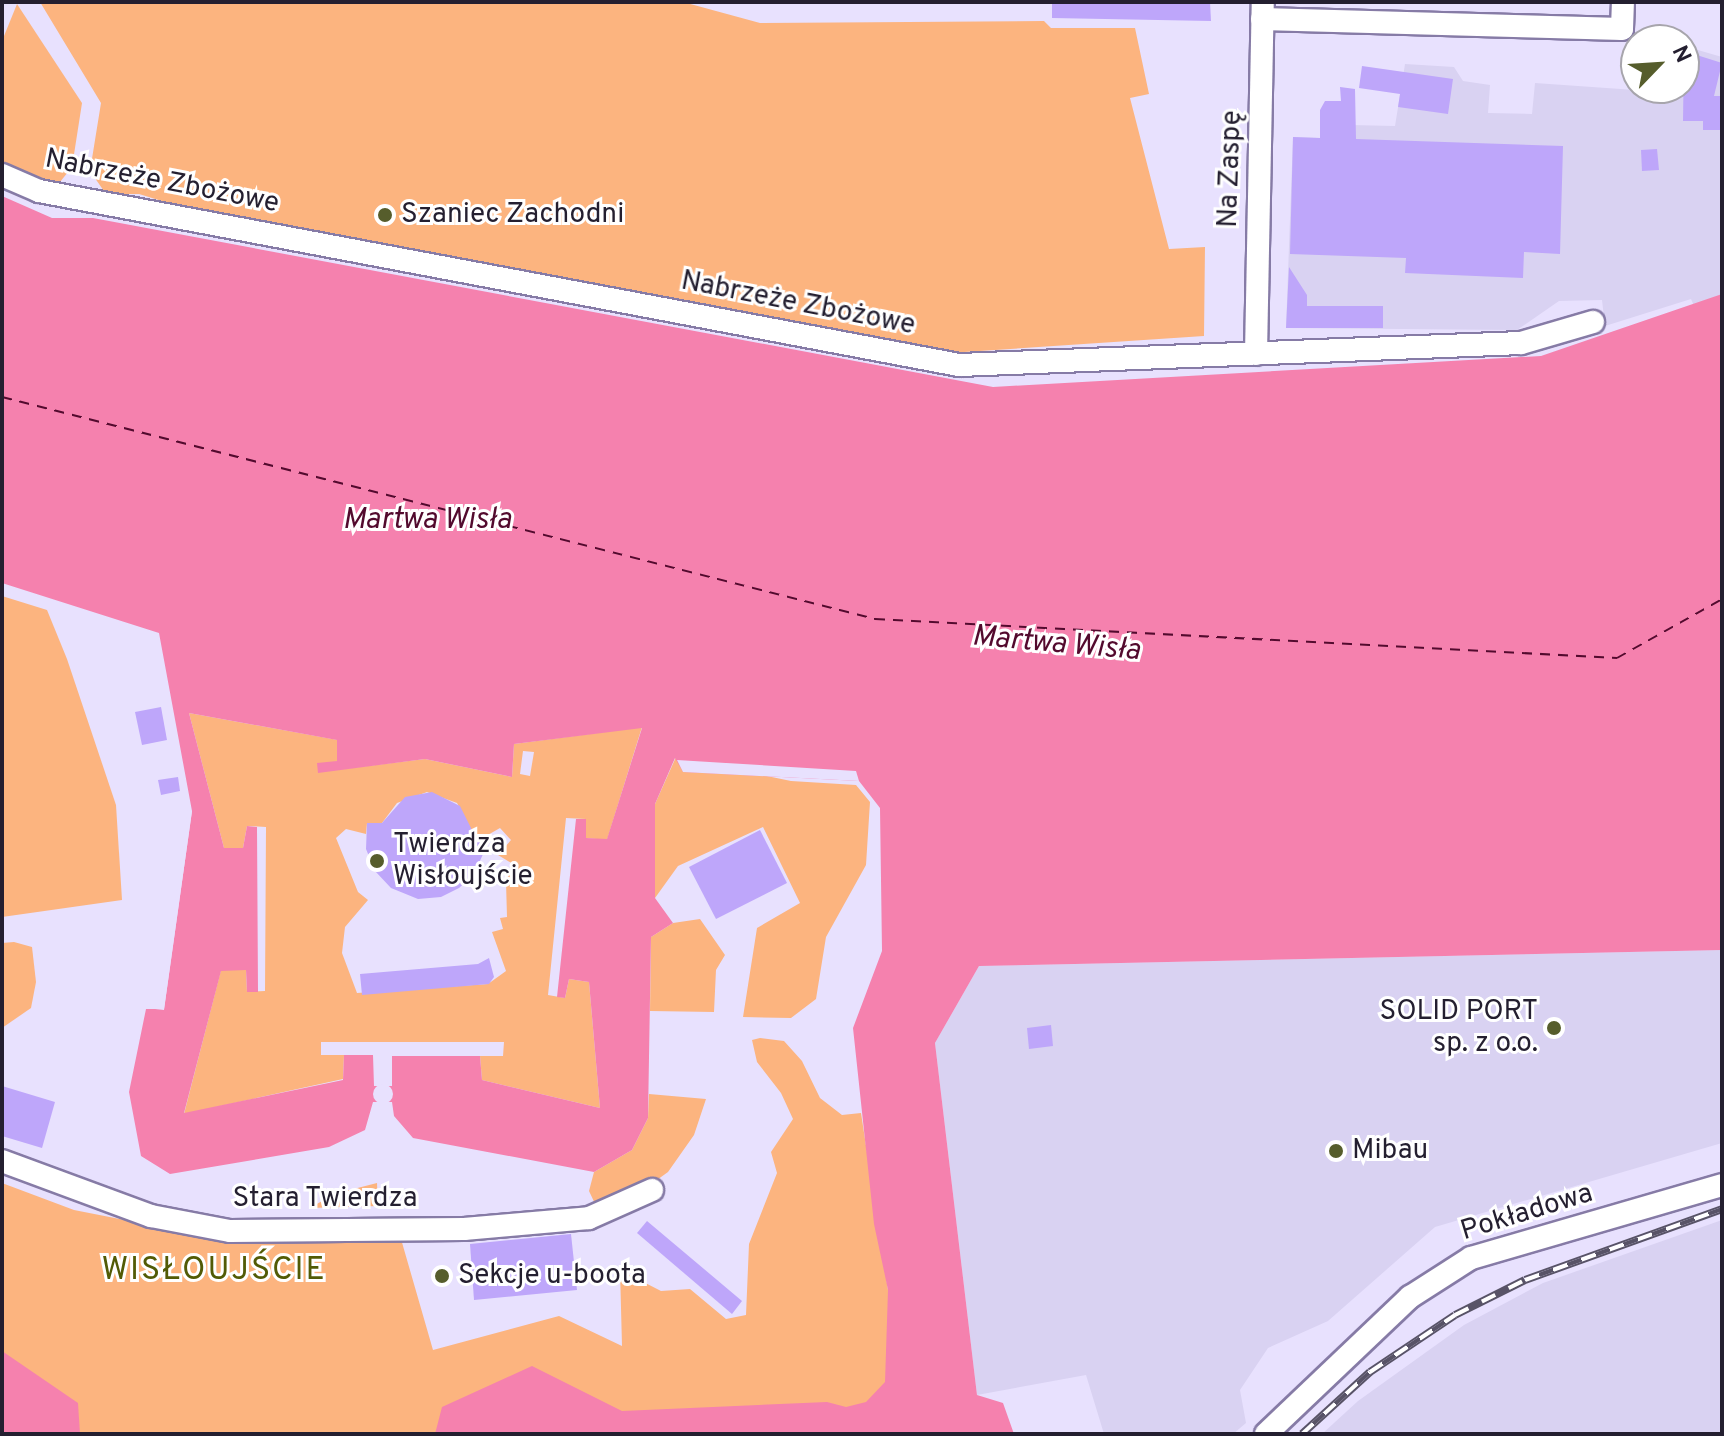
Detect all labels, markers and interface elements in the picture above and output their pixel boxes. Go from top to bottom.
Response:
north arrow [1620,24,1700,104]
text: N [1665,42,1696,67]
street label: Na Zaspę [1212,110,1250,228]
street label: Nabrzeże Zbożowe [42,143,282,221]
place label: Szaniec Zachodni [401,198,624,232]
marker: Szaniec Zachodni [376,206,394,224]
street label: Nabrzeże Zbożowe [678,265,918,343]
water label: Martwa Wisła [342,503,512,539]
water label: Martwa Wisła [970,620,1142,670]
place label: Twierdza Wisłoujście [393,828,533,894]
marker: Twierdza Wisłoujście [368,852,386,870]
place label: SOLID PORT sp. z o.o. [1379,995,1538,1061]
marker: SOLID PORT sp. z o.o. [1545,1019,1563,1037]
place label: Mibau [1352,1134,1428,1168]
marker: Mibau [1327,1142,1345,1160]
street label: Pokładowa [1457,1177,1597,1249]
street label: Stara Twierdza [232,1182,418,1216]
district label: WISŁOUJŚCIE [101,1252,327,1290]
place label: Sekcje u-boota [458,1259,646,1293]
marker: Sekcje u-boota [433,1267,451,1285]

